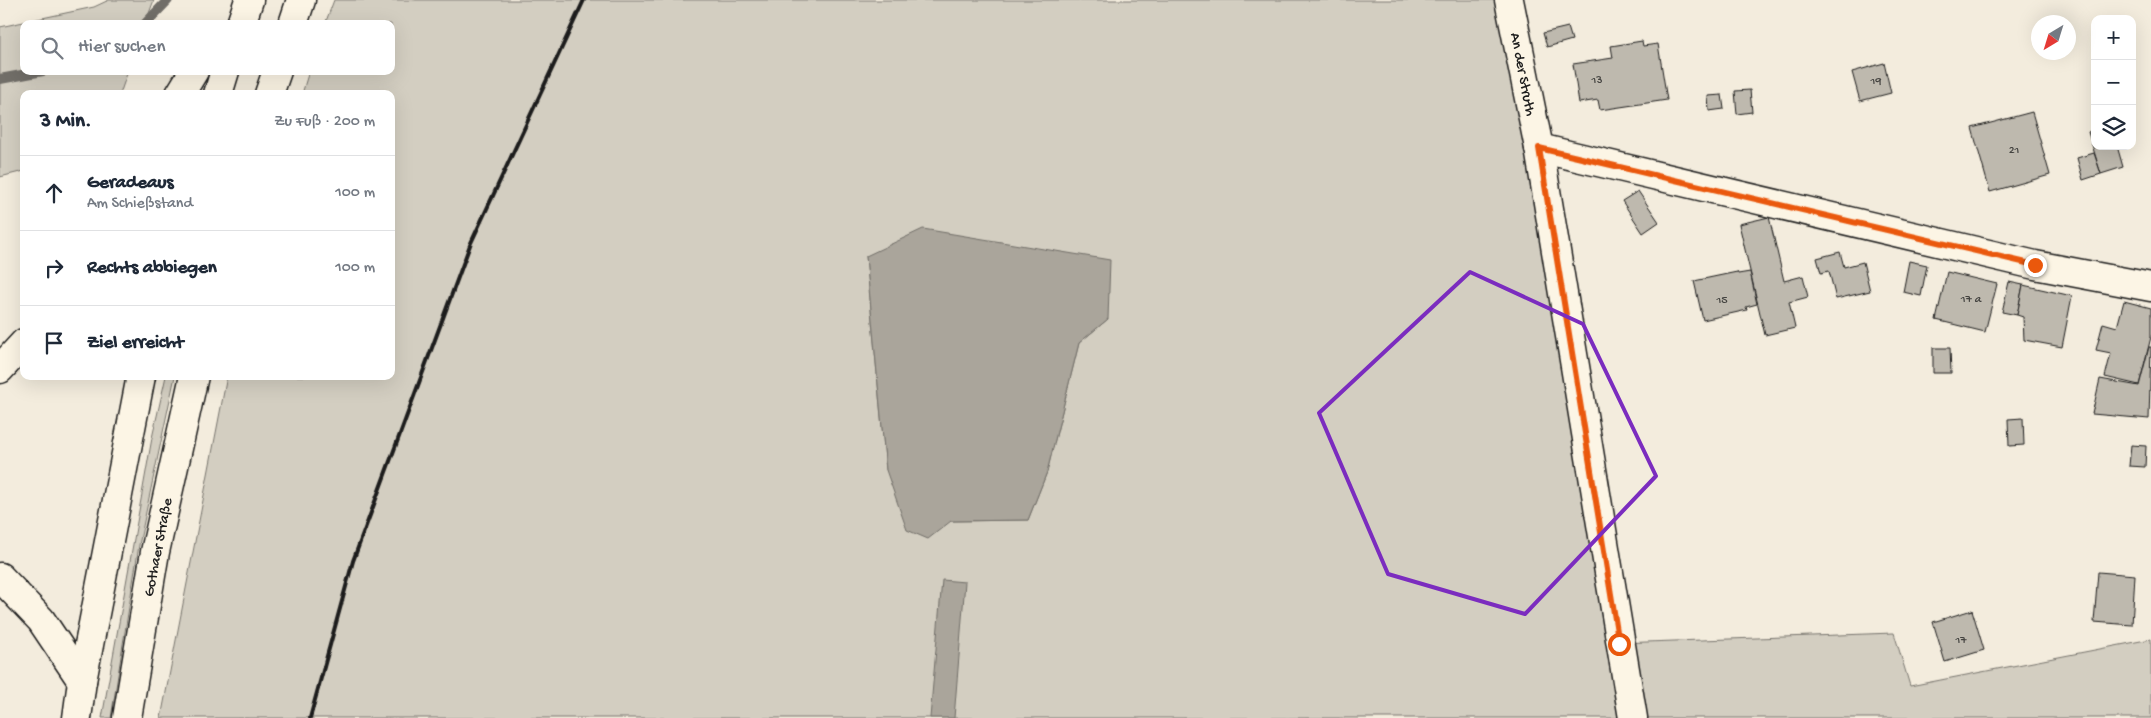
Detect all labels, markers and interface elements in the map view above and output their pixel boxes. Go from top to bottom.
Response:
north arrow [2031,15,2076,60]
map controls [2091,15,2136,150]
button: + [2091,15,2136,60]
search box [20,20,395,75]
street label: An der Struth [1505,31,1539,118]
icon: search [38,34,66,62]
text: Hier suchen [78,36,165,59]
button: − [2091,60,2136,105]
house number: 13 [1590,74,1603,88]
house number: 19 [1870,75,1881,89]
button: layers [2091,105,2136,150]
text: 3 Min. [40,110,92,135]
text: Zu Fuß · 200 m [274,113,375,132]
house number: 21 [2009,144,2020,158]
text: Geradeaus [87,172,173,195]
icon: ahead [40,179,68,207]
text: 100 m [335,184,375,203]
text: Am Schießstand [87,195,193,214]
icon: right [40,254,68,282]
route end [2024,254,2047,277]
text: Rechts abbiegen [87,257,217,280]
text: 100 m [335,259,375,278]
house number: 17 a [1960,293,1982,307]
house number: 15 [1715,294,1728,308]
icon: arrive [40,329,68,357]
text: Ziel erreicht [87,332,184,355]
street label: Gothaer Straße [141,496,177,598]
route start [1608,633,1631,656]
house number: 17 [1954,634,1967,648]

